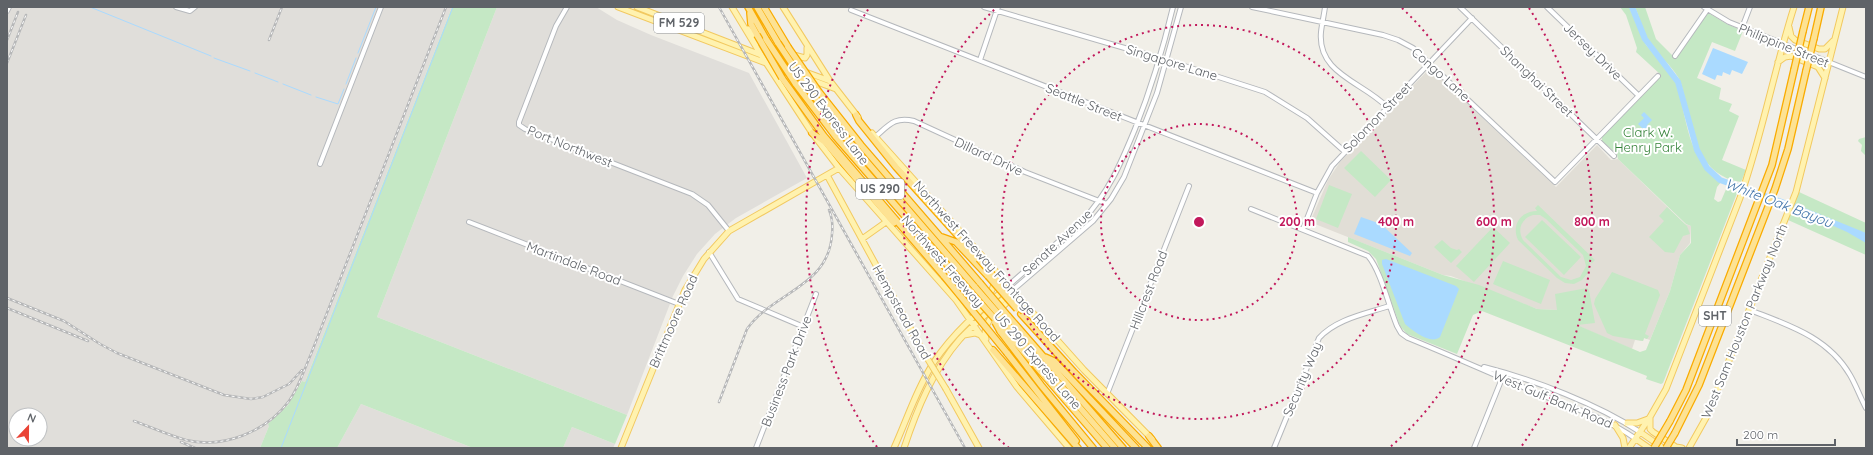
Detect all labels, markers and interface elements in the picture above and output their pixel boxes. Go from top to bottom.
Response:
road number: FM 529 [654,13,704,33]
street label: Jersey Drive [1560,19,1626,83]
street label: Philippine Street [1736,20,1832,70]
street label: Singapore Lane [1124,41,1220,83]
street label: Shanghai Street [1497,42,1577,120]
street label: Congo Lane [1409,44,1473,104]
street label: US 290 Express Lane [785,58,873,168]
street label: Solomon Street [1339,78,1415,156]
street label: Seattle Street [1044,79,1124,125]
street label: Port Northwest [525,122,615,170]
park label: Clark W. Henry Park [1614,124,1682,155]
street label: Dillard Drive [952,133,1026,179]
water label: White Oak Bayou [1723,174,1836,232]
street label: Northwest Freeway Frontage Road [910,177,1064,345]
road number: US 290 [856,179,904,199]
street label: Senate Avenue [1019,206,1095,278]
street label: Northwest Freeway [899,212,987,310]
text: 200 m [1279,214,1315,229]
text: 400 m [1378,214,1414,229]
text: 600 m [1476,214,1512,229]
text: 800 m [1574,214,1610,229]
centre of rings [1192,215,1206,229]
street label: West Sam Houston Parkway North [1698,221,1790,421]
street label: Martindale Road [524,238,624,288]
street label: Hillcrest Road [1126,248,1170,332]
street label: Hempstead Road [869,262,935,362]
street label: Brittmoore Road [645,272,701,370]
road number: SHT [1699,306,1731,326]
street label: US 290 Express Lane [991,308,1085,412]
street label: Business Park Drive [757,313,815,429]
street label: Security Way [1279,339,1325,419]
street label: West Gulf Bank Road [1491,367,1615,431]
north arrow [8,407,48,447]
text: N [25,410,38,426]
scale bar [1737,421,1835,447]
text: 200 m [1743,427,1778,442]

